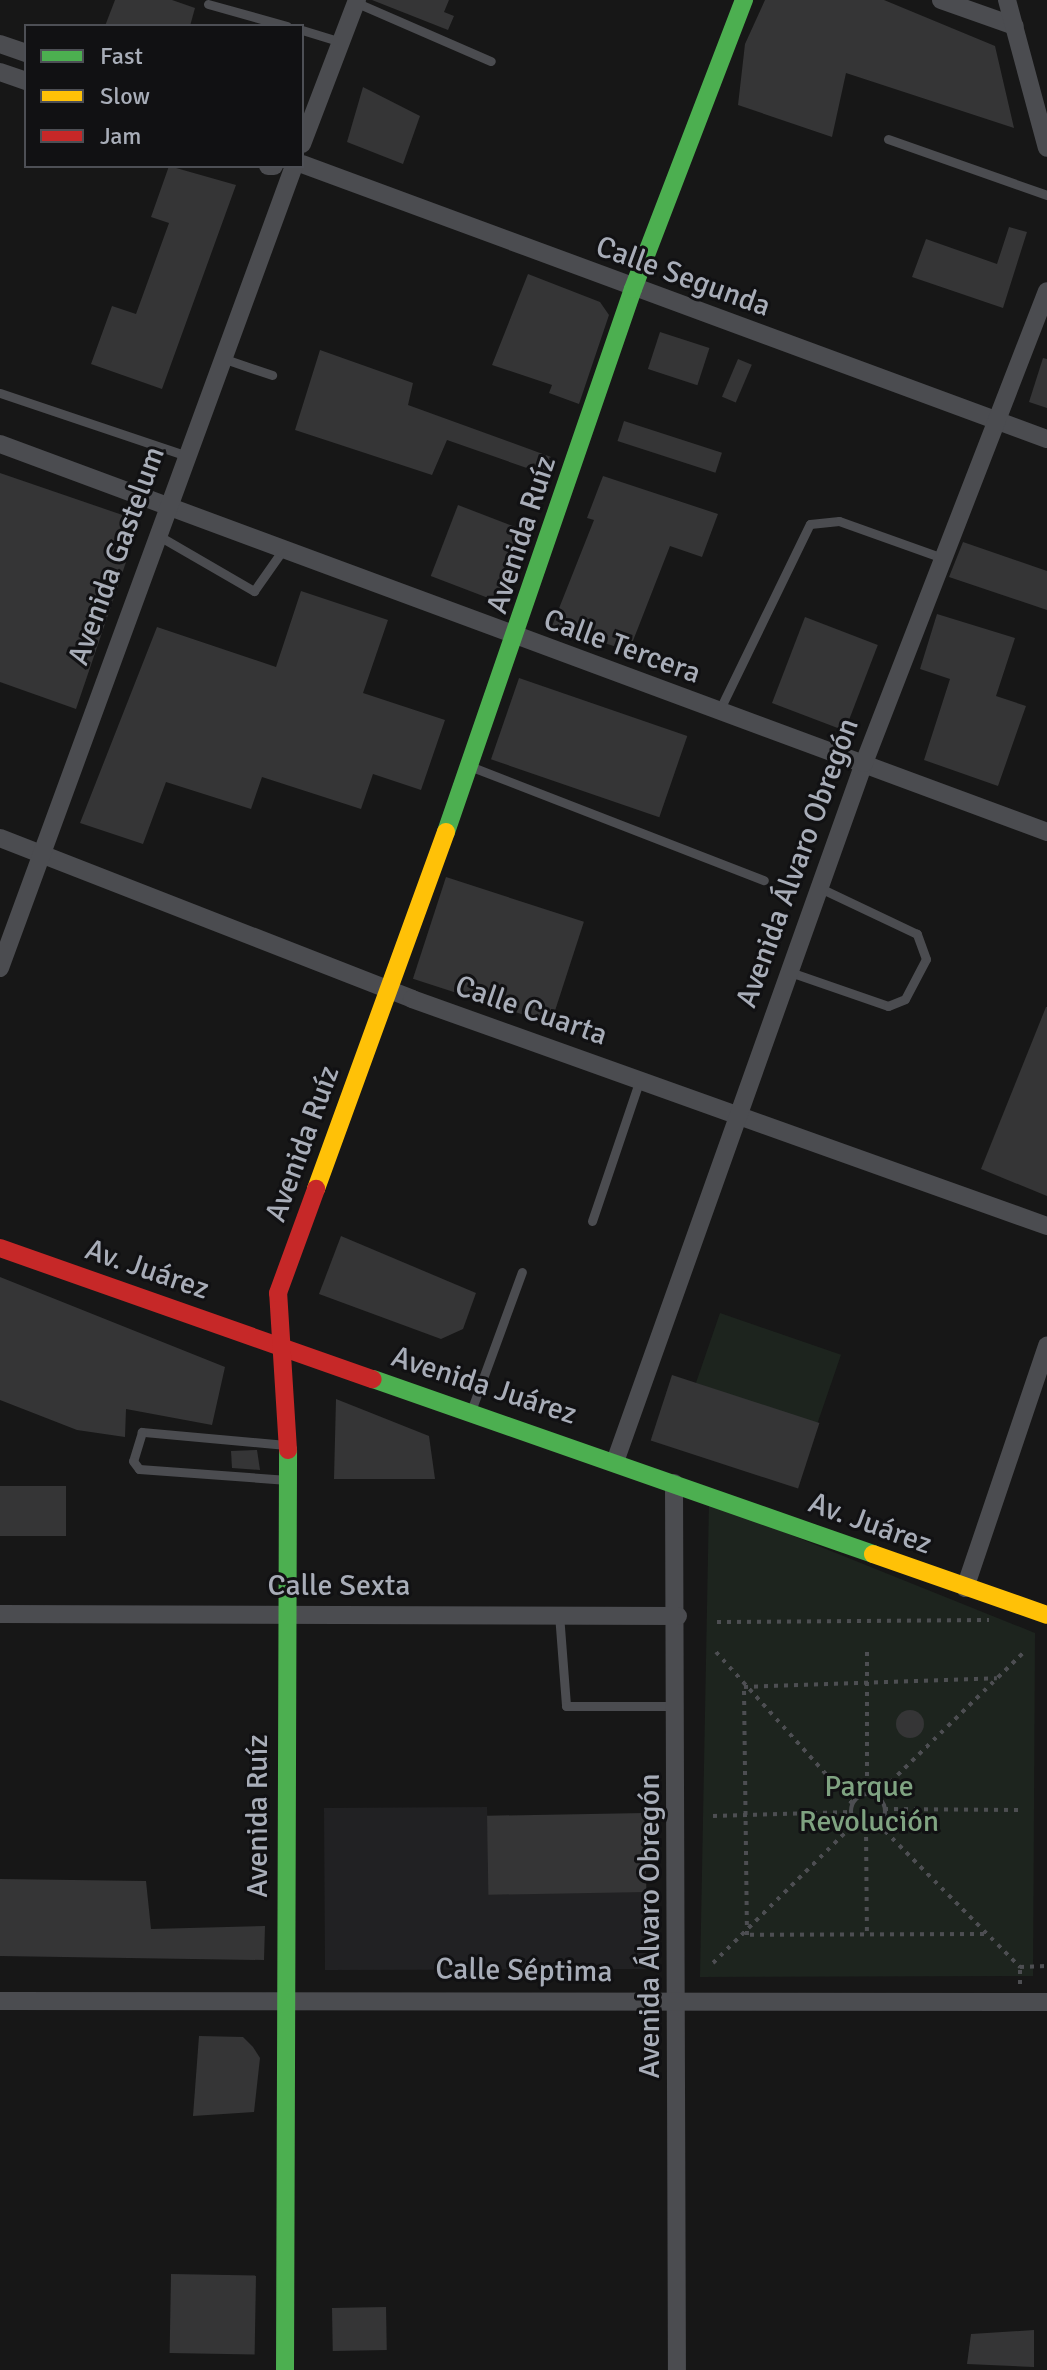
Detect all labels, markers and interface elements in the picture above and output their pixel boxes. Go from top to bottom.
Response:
legend [24,24,304,168]
text: Fast [100,41,143,71]
text: Slow [100,81,150,111]
text: Jam [100,121,141,151]
street label: Calle Segunda [591,229,775,325]
street label: Avenida Gastelum [61,442,173,670]
street label: Avenida Ruíz [480,452,564,618]
street label: Calle Tercera [539,602,705,692]
street label: Avenida Álvaro Obregón [729,713,867,1013]
street label: Calle Cuarta [450,968,612,1054]
street label: Avenida Ruíz [258,1061,348,1227]
street label: Av. Juárez [80,1232,214,1308]
street label: Avenida Juárez [387,1339,581,1433]
street label: Av. Juárez [804,1485,936,1563]
street label: Calle Sexta [268,1568,410,1604]
street label: Avenida Ruíz [240,1734,276,1898]
park label: Parque Revolución [799,1769,939,1840]
street label: Avenida Álvaro Obregón [632,1773,668,2079]
street label: Calle Séptima [435,1951,613,1991]

